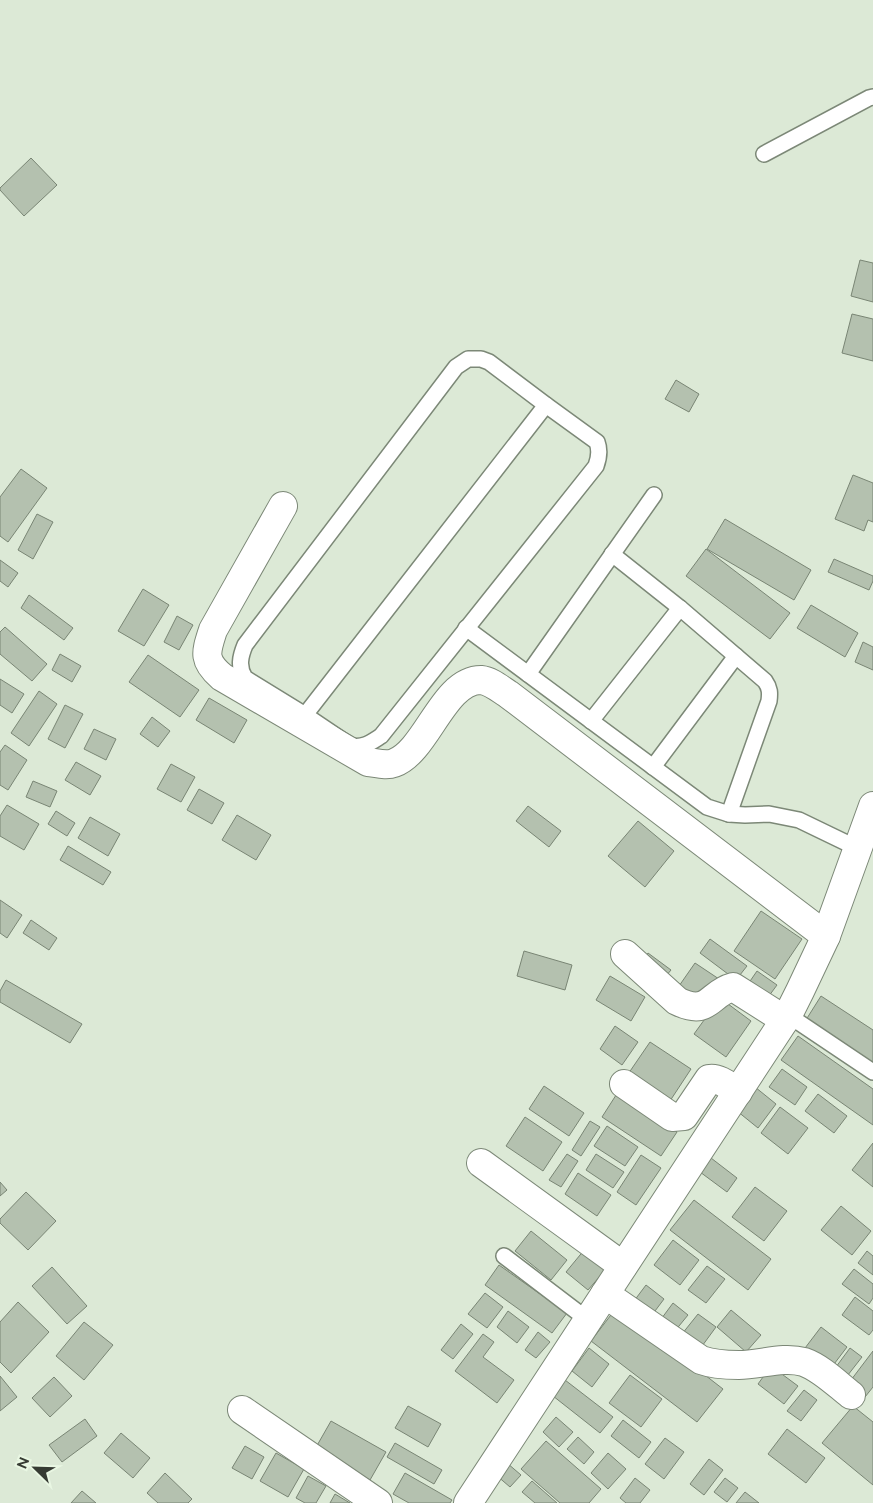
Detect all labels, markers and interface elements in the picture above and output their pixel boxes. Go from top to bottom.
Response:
north arrow [10,1443,60,1493]
text: N [14,1455,32,1471]

